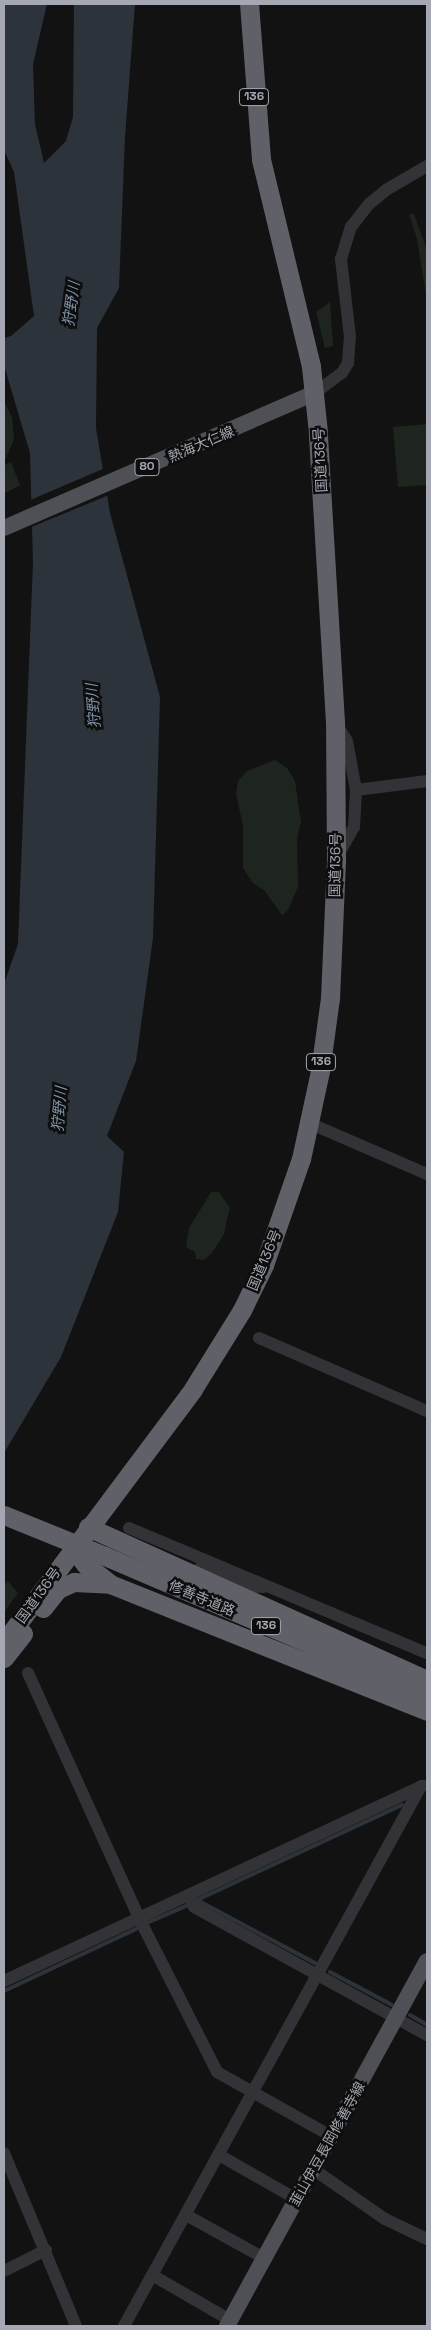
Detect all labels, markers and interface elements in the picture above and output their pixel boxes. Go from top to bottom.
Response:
road number: 136 [238,88,270,106]
water label: 狩野川 [59,280,83,328]
street label: 熱海大仁線 [166,423,236,465]
street label: 国道136号 [310,427,330,493]
road number: 80 [134,458,160,477]
water label: 狩野川 [82,683,104,729]
street label: 国道136号 [326,832,344,898]
road number: 136 [305,1052,337,1072]
water label: 狩野川 [48,1086,70,1132]
street label: 国道136号 [244,1227,284,1293]
street label: 国道136号 [12,1564,64,1626]
street label: 修善寺道路 [167,1577,237,1619]
road number: 136 [250,1616,282,1635]
street label: 韮山伊豆長岡修善寺線 [286,2079,368,2209]

